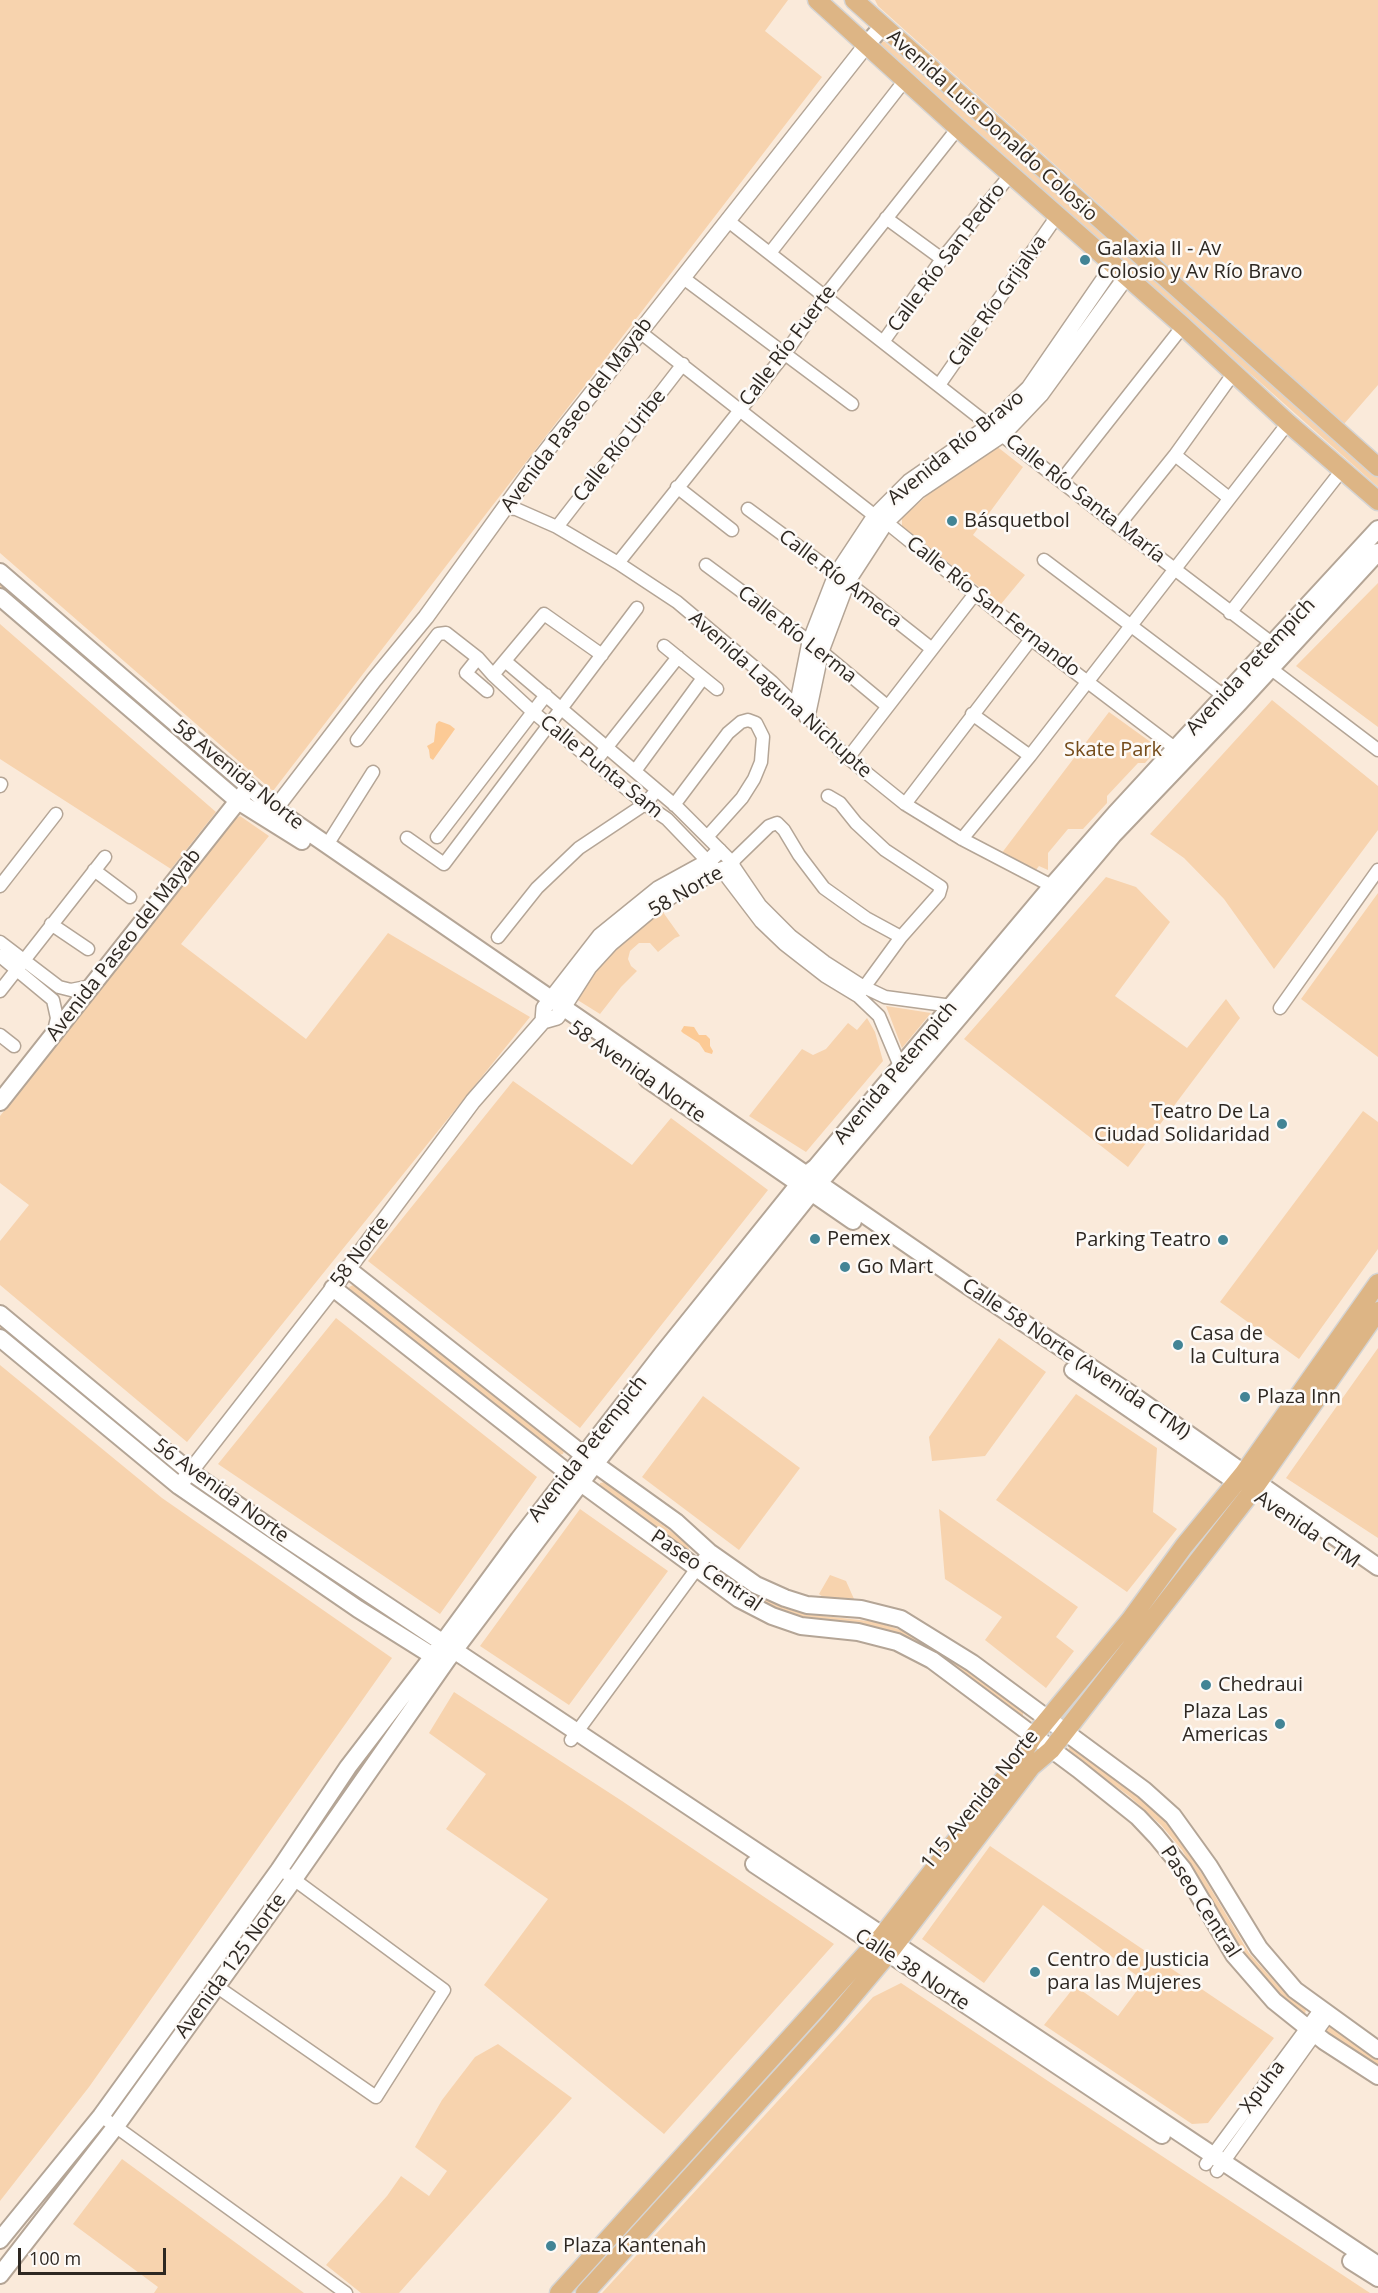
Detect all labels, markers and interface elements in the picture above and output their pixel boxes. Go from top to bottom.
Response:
street label: Avenida Luis Donaldo Colosio [882,25,1102,227]
street label: Calle Río San Pedro [883,179,1011,337]
street label: Calle Río Grijalva [944,231,1052,371]
place label: Galaxia II - Av Colosio y Av Río Bravo [1097,237,1302,284]
marker: Galaxia II - Av Colosio y Av Río Bravo [1078,253,1092,267]
street label: Calle Río Fuerte [735,281,841,411]
street label: Avenida Paseo del Mayab [496,313,658,517]
street label: Calle Río Uribe [569,385,671,507]
street label: Avenida Río Bravo [883,386,1029,510]
street label: Calle Río Santa María [1000,429,1170,569]
place label: Básquetbol [964,509,1070,533]
marker: Básquetbol [945,514,959,528]
street label: Calle Río Ameca [774,525,906,633]
street label: Calle Río San Fernando [901,532,1085,682]
street label: Calle Río Lerma [733,581,861,689]
street label: Avenida Petempich [1181,593,1321,741]
street label: Avenida Laguna Nichupte [684,607,876,783]
street label: Calle Punta Sam [535,710,667,824]
street label: 58 Avenida Norte [168,715,308,835]
park label: Skate Park [1064,738,1162,762]
street label: Avenida Paseo del Mayab [42,844,206,1046]
street label: 58 Norte [645,861,727,923]
street label: Avenida Petempich [829,997,963,1149]
street label: 58 Avenida Norte [564,1016,710,1128]
place label: Teatro De La Ciudad Solidaridad [1094,1100,1270,1147]
marker: Teatro De La Ciudad Solidaridad [1275,1117,1289,1131]
street label: 58 Norte [326,1212,394,1292]
place label: Pemex [827,1227,890,1251]
place label: Parking Teatro [1075,1228,1211,1252]
marker: Pemex [808,1232,822,1246]
marker: Parking Teatro [1216,1233,1230,1247]
place label: Go Mart [857,1255,933,1279]
marker: Go Mart [838,1260,852,1274]
street label: Calle 58 Norte (Avenida CTM) [957,1273,1195,1445]
place label: Casa de la Cultura [1190,1322,1280,1369]
marker: Casa de la Cultura [1171,1338,1185,1352]
street label: Avenida Petempich [523,1371,653,1527]
place label: Plaza Inn [1257,1385,1341,1409]
marker: Plaza Inn [1238,1390,1252,1404]
street label: 56 Avenida Norte [149,1434,293,1548]
street label: Avenida CTM [1250,1486,1364,1574]
street label: Paseo Central [646,1525,766,1617]
place label: Chedraui [1218,1673,1303,1697]
marker: Chedraui [1199,1678,1213,1692]
place label: Plaza Las Americas [1182,1700,1268,1747]
marker: Plaza Las Americas [1273,1717,1287,1731]
street label: 115 Avenida Norte [916,1725,1044,1875]
street label: Paseo Central [1155,1841,1245,1963]
street label: Avenida 125 Norte [170,1889,292,2043]
street label: Calle 38 Norte [850,1924,974,2016]
place label: Centro de Justicia para las Mujeres [1047,1948,1209,1995]
marker: Centro de Justicia para las Mujeres [1028,1965,1042,1979]
street label: Xpuha [1236,2056,1290,2118]
place label: Plaza Kantenah [563,2234,707,2258]
scale bar [21,2236,170,2274]
marker: Plaza Kantenah [544,2239,558,2253]
text: 100 m [29,2246,81,2270]

